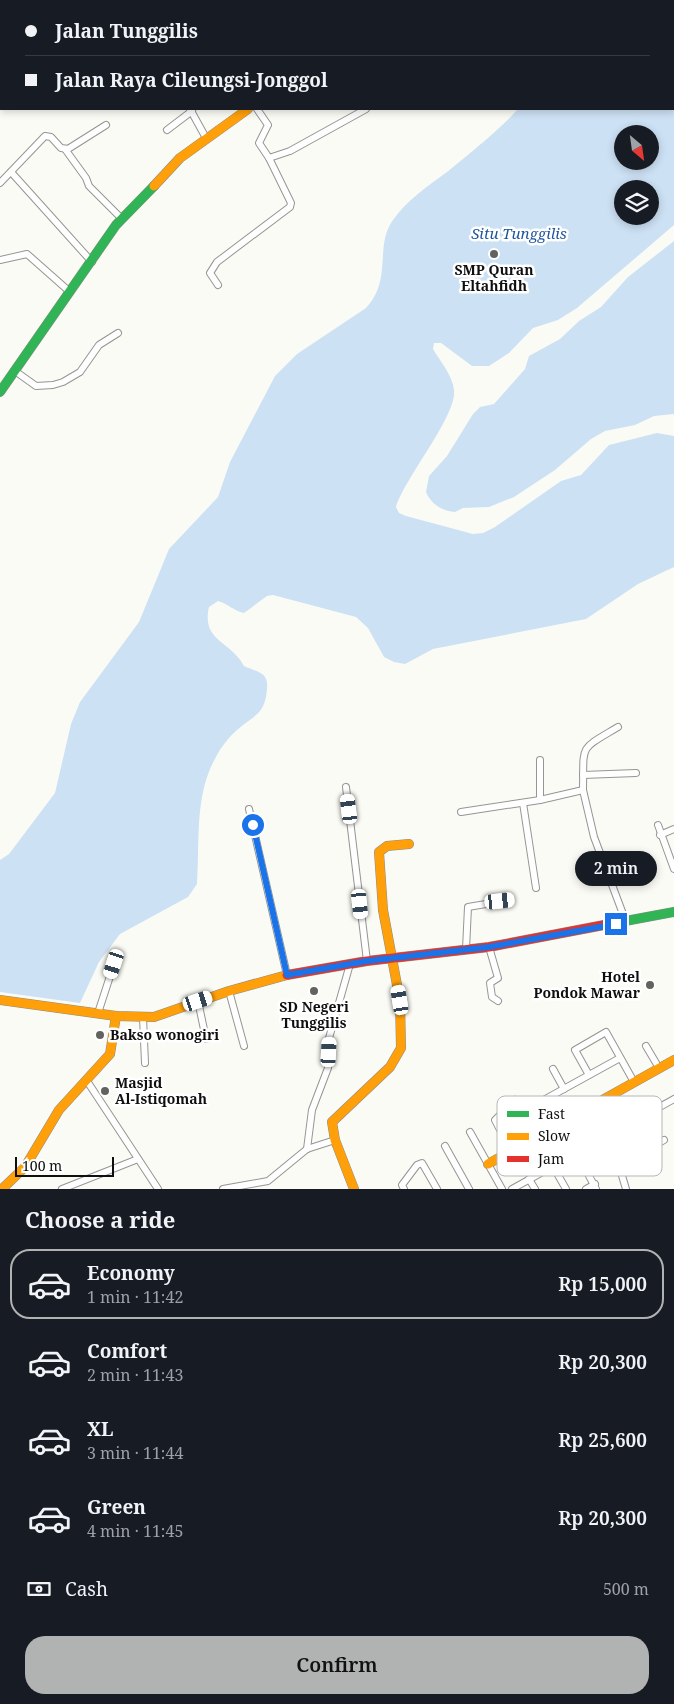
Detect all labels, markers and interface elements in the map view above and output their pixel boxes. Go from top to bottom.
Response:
text: Jalan Tunggilis [55,18,198,44]
text: Jalan Raya Cileungsi-Jonggol [55,67,328,93]
north arrow [614,125,659,170]
map controls [614,125,659,225]
button: layers [614,180,659,225]
water label: Situ Tunggilis [471,223,567,243]
marker: SMP Quran Eltahfidh [488,248,500,260]
place label: SMP Quran Eltahfidh [454,260,534,295]
car [339,793,358,825]
route start [242,814,264,836]
callout: 2 min [575,852,657,886]
text: 2 min [594,857,638,879]
car [350,888,369,920]
car [484,892,515,910]
route end [605,913,627,935]
car [102,947,125,981]
place label: Hotel Pondok Mawar [533,967,641,1002]
marker: Hotel Pondok Mawar [644,979,656,991]
car [390,984,409,1016]
marker: SD Negeri Tunggilis [308,985,320,997]
car [181,989,214,1013]
place label: SD Negeri Tunggilis [279,997,349,1032]
place label: Bakso wonogiri [110,1025,219,1044]
marker: Bakso wonogiri [94,1029,106,1041]
car [320,1037,337,1067]
place label: Masjid Al-Istiqomah [115,1073,207,1108]
marker: Masjid Al-Istiqomah [99,1085,111,1097]
legend [497,1096,662,1176]
text: Fast [538,1104,565,1123]
text: Slow [538,1126,571,1145]
text: Jam [537,1149,564,1168]
scale bar [15,1154,114,1177]
text: 100 m [22,1156,62,1175]
text: Choose a ride [25,1204,175,1234]
text: Economy [87,1260,175,1286]
icon: car [27,1262,72,1307]
text: Rp 15,000 [558,1271,647,1297]
text: 1 min · 11:42 [87,1286,183,1308]
text: Comfort [87,1338,167,1364]
icon: car [27,1340,72,1385]
text: Rp 20,300 [558,1349,647,1375]
text: 2 min · 11:43 [87,1364,183,1386]
text: XL [87,1416,113,1442]
icon: car [27,1418,72,1463]
text: Rp 25,600 [558,1427,647,1453]
text: 3 min · 11:44 [87,1442,183,1464]
text: Green [87,1494,146,1520]
icon: car [27,1496,72,1541]
text: Rp 20,300 [558,1505,647,1531]
text: 4 min · 11:45 [87,1520,183,1542]
icon: cash [25,1575,53,1603]
text: Cash [65,1576,108,1602]
text: 500 m [603,1578,649,1600]
button: Confirm [25,1636,649,1694]

